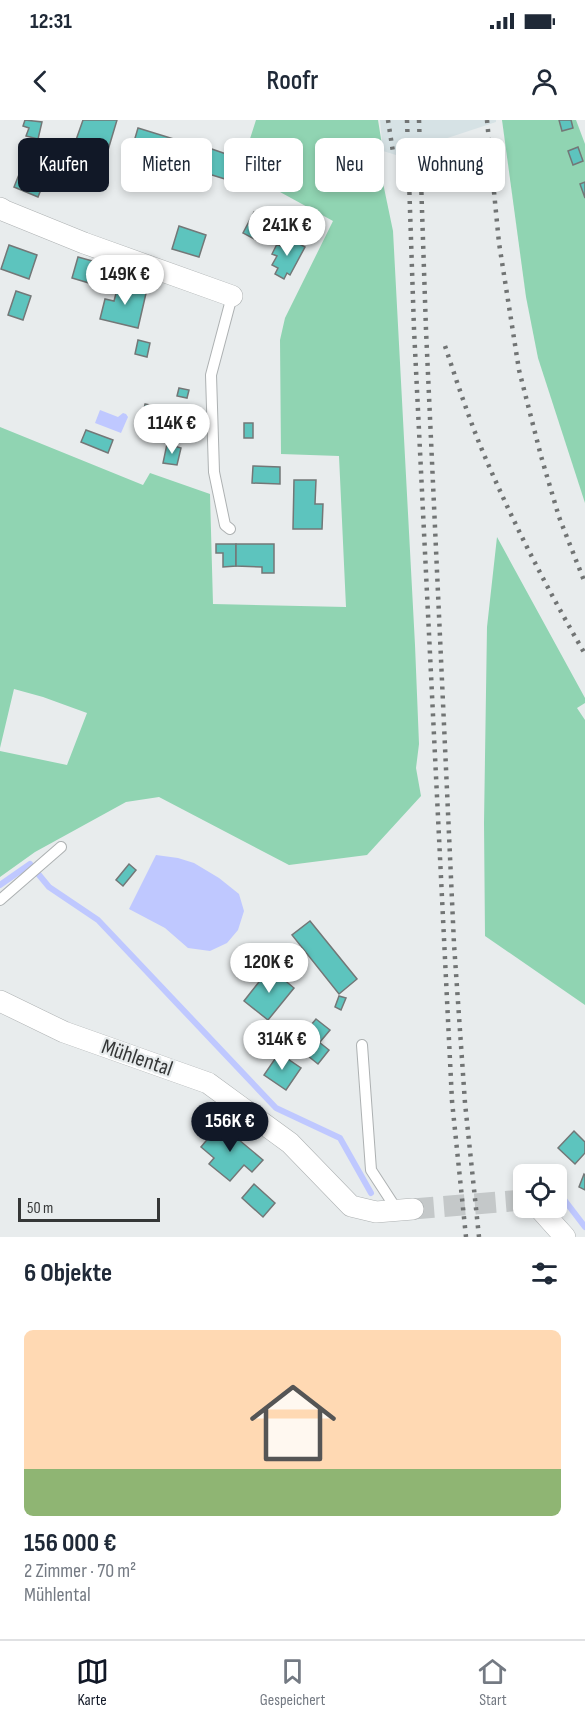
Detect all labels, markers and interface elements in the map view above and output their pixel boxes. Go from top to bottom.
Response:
text: 12:31 [30,8,72,35]
icon: back [24,65,57,98]
text: Roofr [267,65,318,97]
icon: person [528,65,561,98]
chip: Kaufen [18,138,109,192]
chip: Mieten [121,138,212,192]
chip: Filter [224,138,303,192]
chip: Neu [315,138,384,192]
chip: Wohnung [396,138,505,192]
pin: 241K € [238,206,336,257]
text: 241K € [262,213,312,237]
pin: 149K € [76,255,174,306]
text: 149K € [100,262,150,286]
pin: 114K € [123,404,221,455]
text: 114K € [148,411,196,435]
pin: 120K € [220,943,318,994]
text: 120K € [244,950,294,974]
pin: 314K € [233,1020,331,1071]
text: 314K € [257,1027,307,1051]
street label: Mühlental [98,1033,176,1083]
pin: 156K € [181,1102,279,1153]
text: 156K € [205,1109,255,1133]
map controls [513,1164,567,1218]
button: locate [513,1164,567,1218]
scale bar [18,1195,160,1222]
text: 50 m [27,1199,53,1218]
icon: filters [528,1257,561,1290]
text: 6 Objekte [24,1258,112,1289]
icon: home [239,1369,347,1477]
text: 156 000 € [24,1528,116,1559]
text: 2 Zimmer · 70 m² [24,1559,136,1583]
text: Mühlental [24,1583,91,1607]
tab: Karte [76,1655,109,1710]
tab: Gespeichert [260,1655,325,1710]
tab: Start [476,1655,509,1710]

